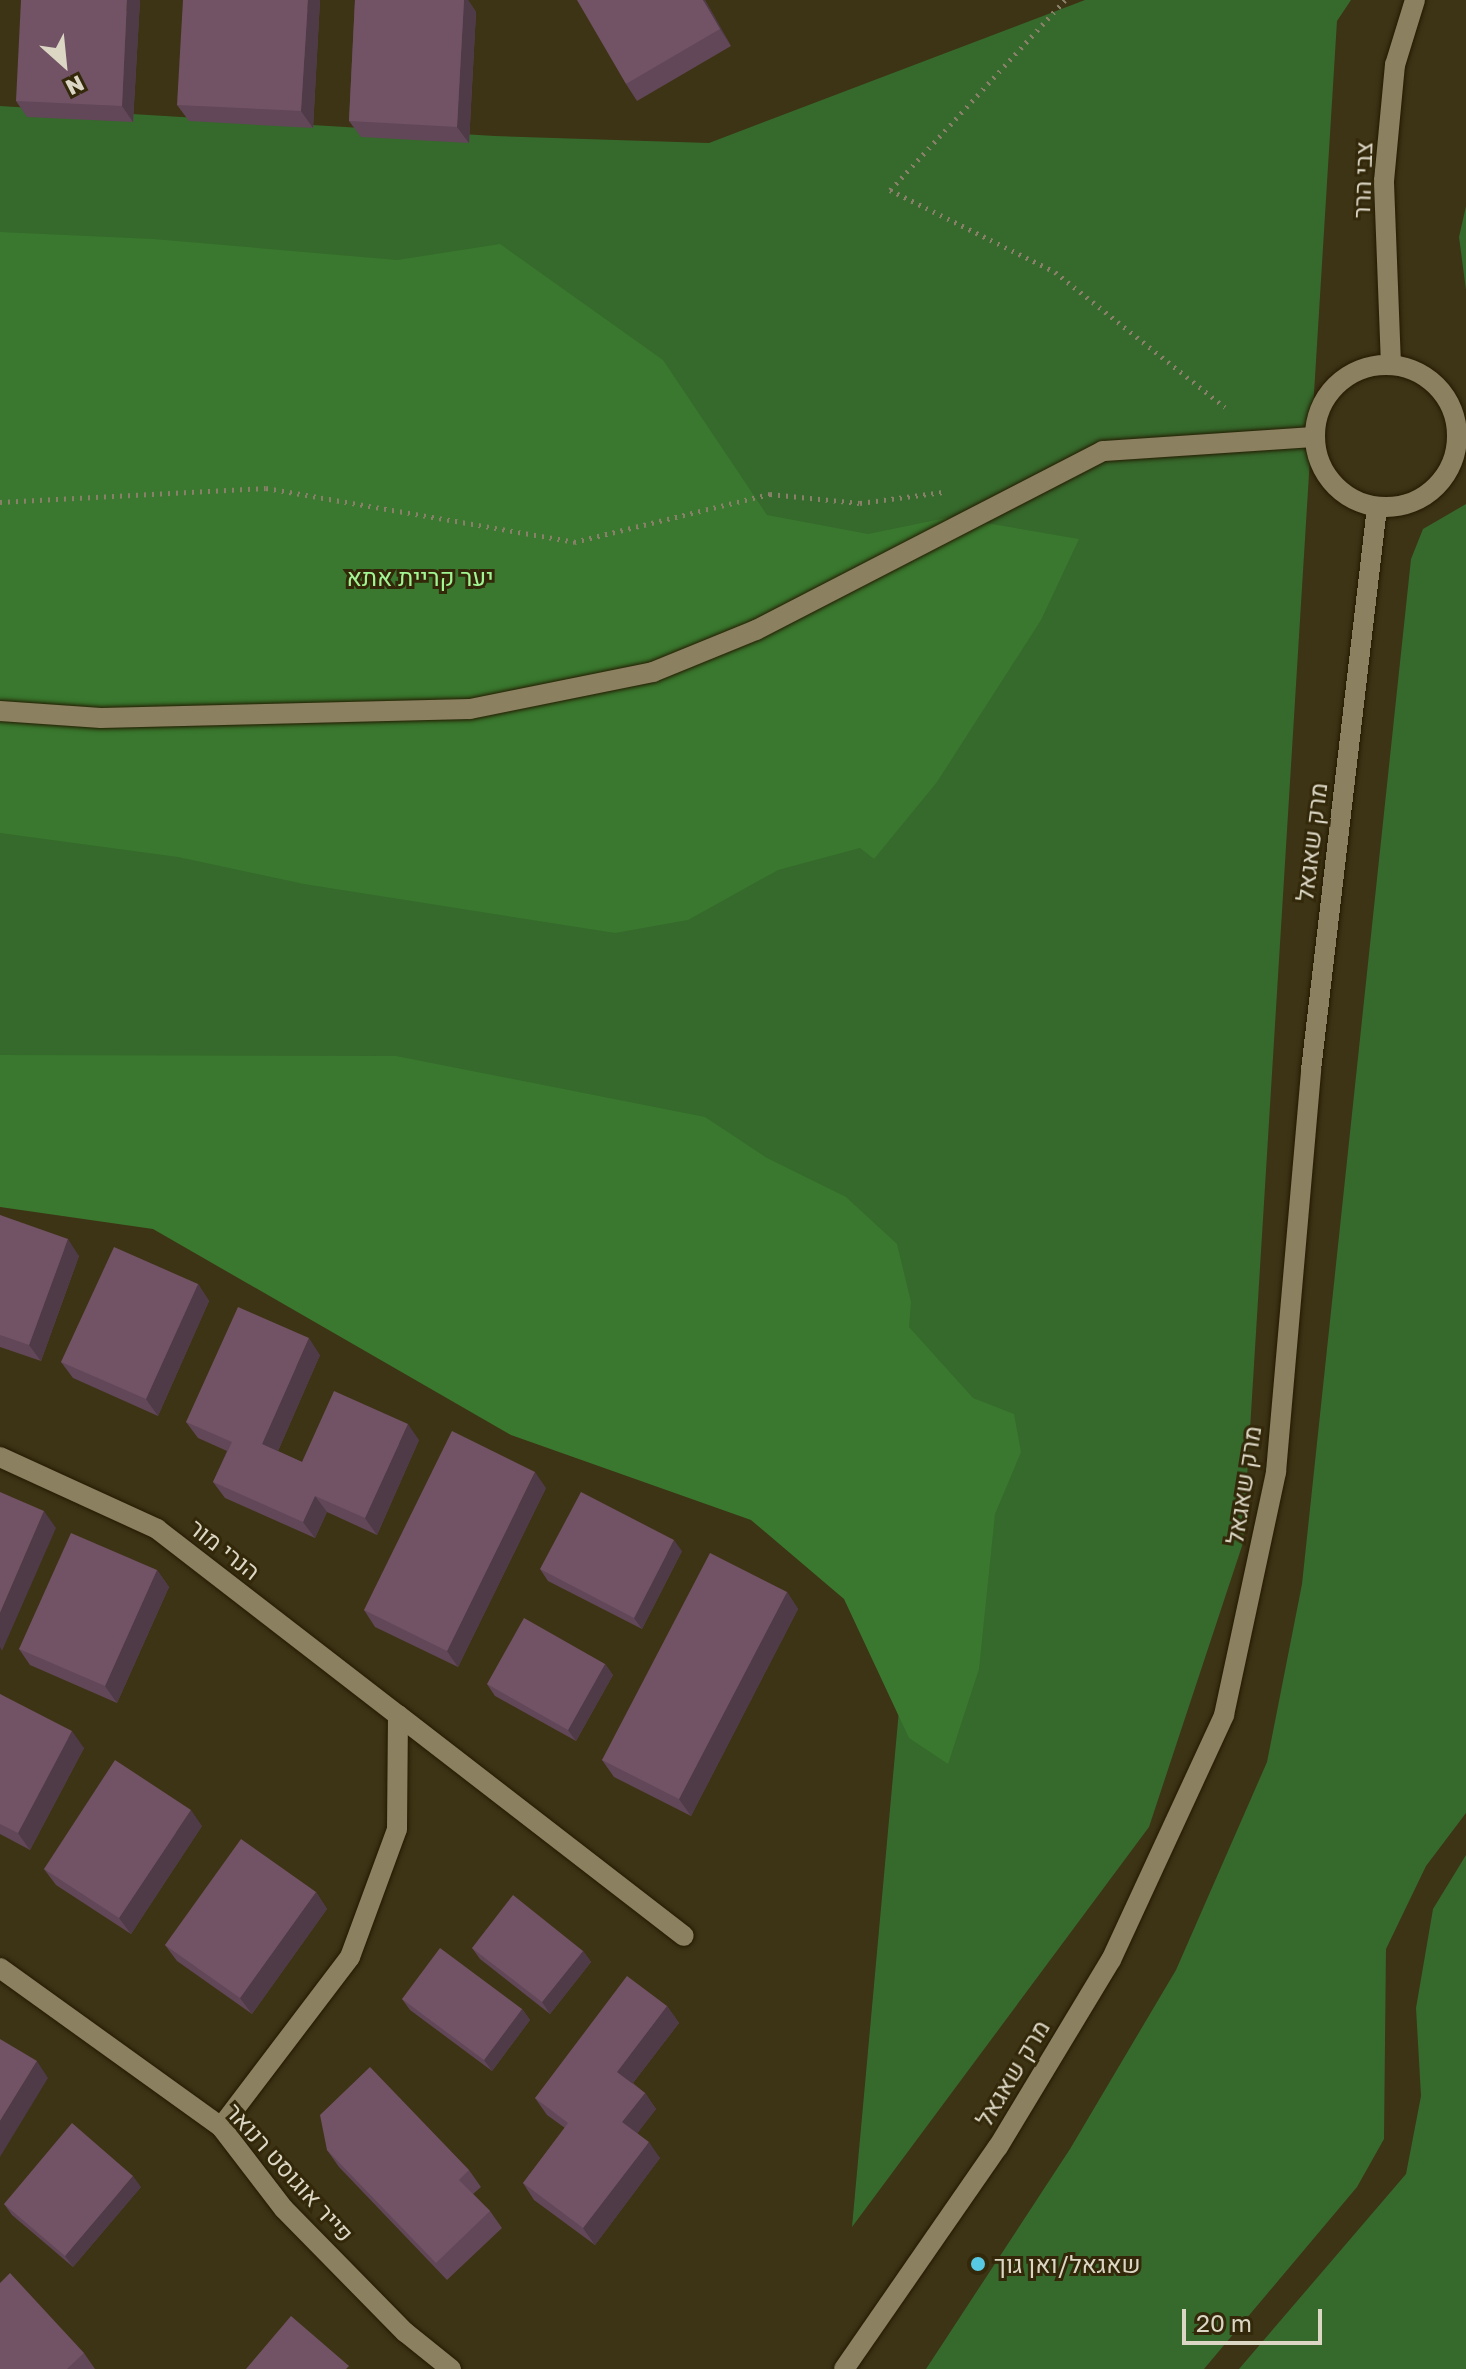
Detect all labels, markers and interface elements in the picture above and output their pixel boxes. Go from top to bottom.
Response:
north arrow [24,24,104,104]
text: N [62,70,89,102]
street label: צבי הרר [1346,141,1378,219]
park label: יער קריית אתא [347,563,493,591]
street label: מרק שאגאל [1289,781,1333,903]
street label: מרק שאגאל [1219,1424,1267,1546]
street label: הנרי מור [184,1512,266,1586]
street label: מרק שאגאל [969,2014,1055,2132]
street label: פייר אוגוסט רנואר [220,2097,360,2247]
place label: שאגאל/ואן גוך [994,2250,1141,2278]
marker: שאגאל/ואן גוך [969,2255,987,2273]
scale bar [1186,2293,1326,2343]
text: 20 m [1196,2308,1252,2337]

